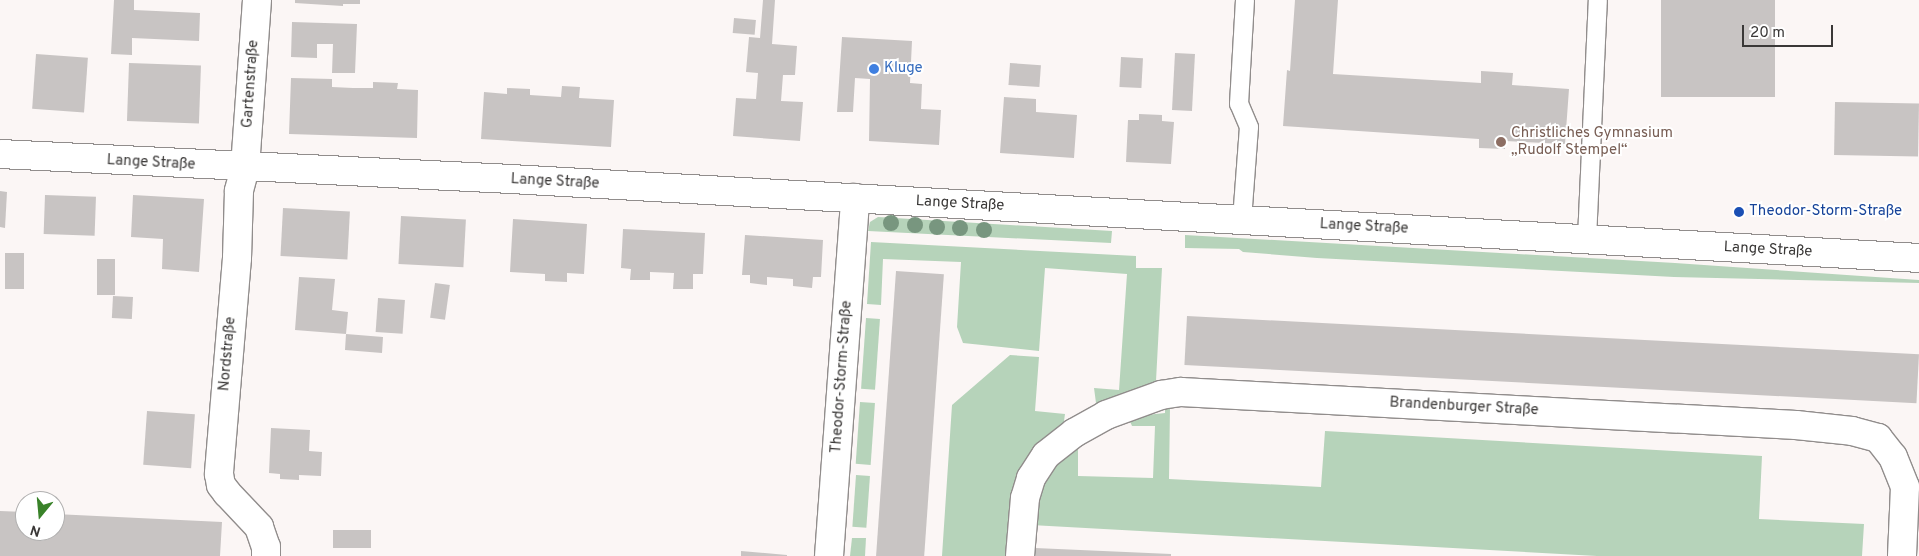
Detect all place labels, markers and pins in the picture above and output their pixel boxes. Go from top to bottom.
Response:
place label: Kluge [884,60,923,78]
marker: Kluge [868,63,880,75]
place label: Christliches Gymnasium „Rudolf Stempel“ [1511,124,1673,159]
marker: Christliches Gymnasium „Rudolf Stempel“ [1495,136,1507,148]
place label: Theodor-Storm-Straße [1749,203,1902,221]
marker: Theodor-Storm-Straße [1733,206,1745,218]

